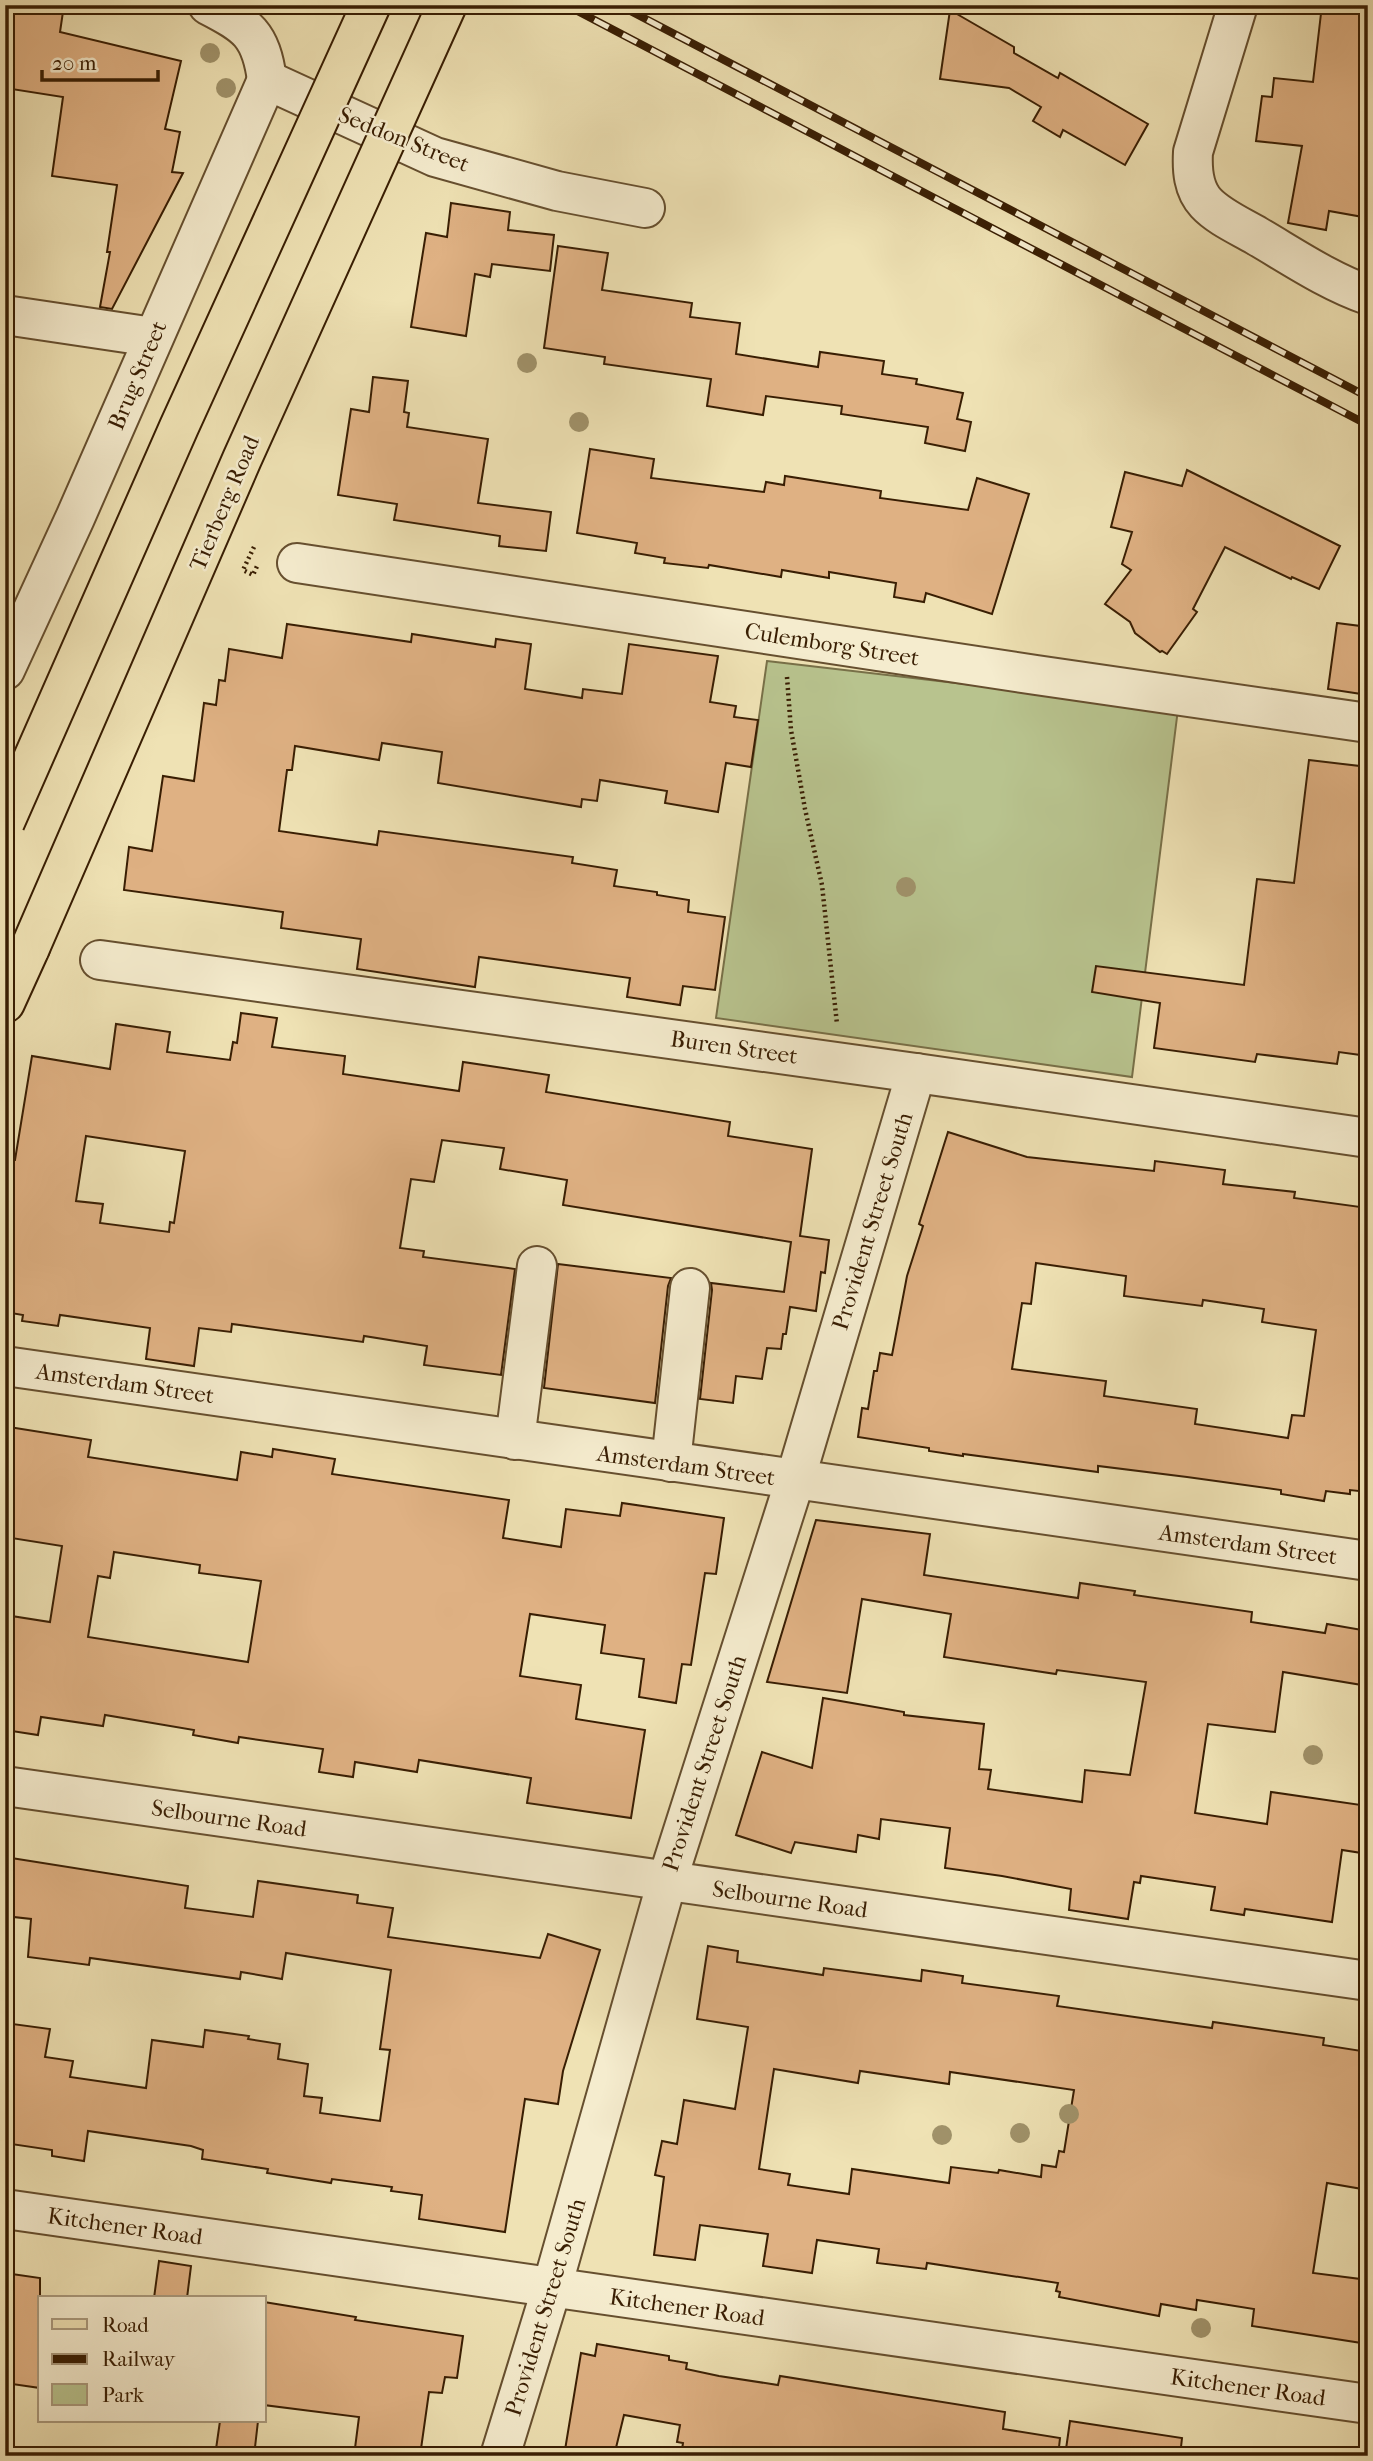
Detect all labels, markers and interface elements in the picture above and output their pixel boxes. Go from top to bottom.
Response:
scale bar [42,38,158,82]
text: 20 m [52,51,97,75]
street label: Seddon Street [334,101,473,178]
street label: Brug Street [102,317,173,434]
street label: Tierberg Road [184,431,265,575]
street label: Culemborg Street [743,617,921,672]
street label: Buren Street [669,1025,799,1070]
street label: Provident Street South [827,1109,918,1333]
street label: Amsterdam Street [33,1357,216,1409]
street label: Amsterdam Street [594,1439,777,1491]
street label: Amsterdam Street [1156,1518,1339,1570]
street label: Provident Street South [657,1651,752,1875]
street label: Selbourne Road [150,1794,309,1843]
street label: Selbourne Road [711,1875,870,1924]
street label: Provident Street South [500,2195,591,2419]
street label: Kitchener Road [46,2202,205,2251]
street label: Kitchener Road [608,2283,767,2332]
legend [38,2296,266,2422]
text: Road [102,2313,149,2337]
text: Railway [102,2347,176,2371]
street label: Kitchener Road [1169,2363,1328,2412]
text: Park [102,2383,144,2407]

